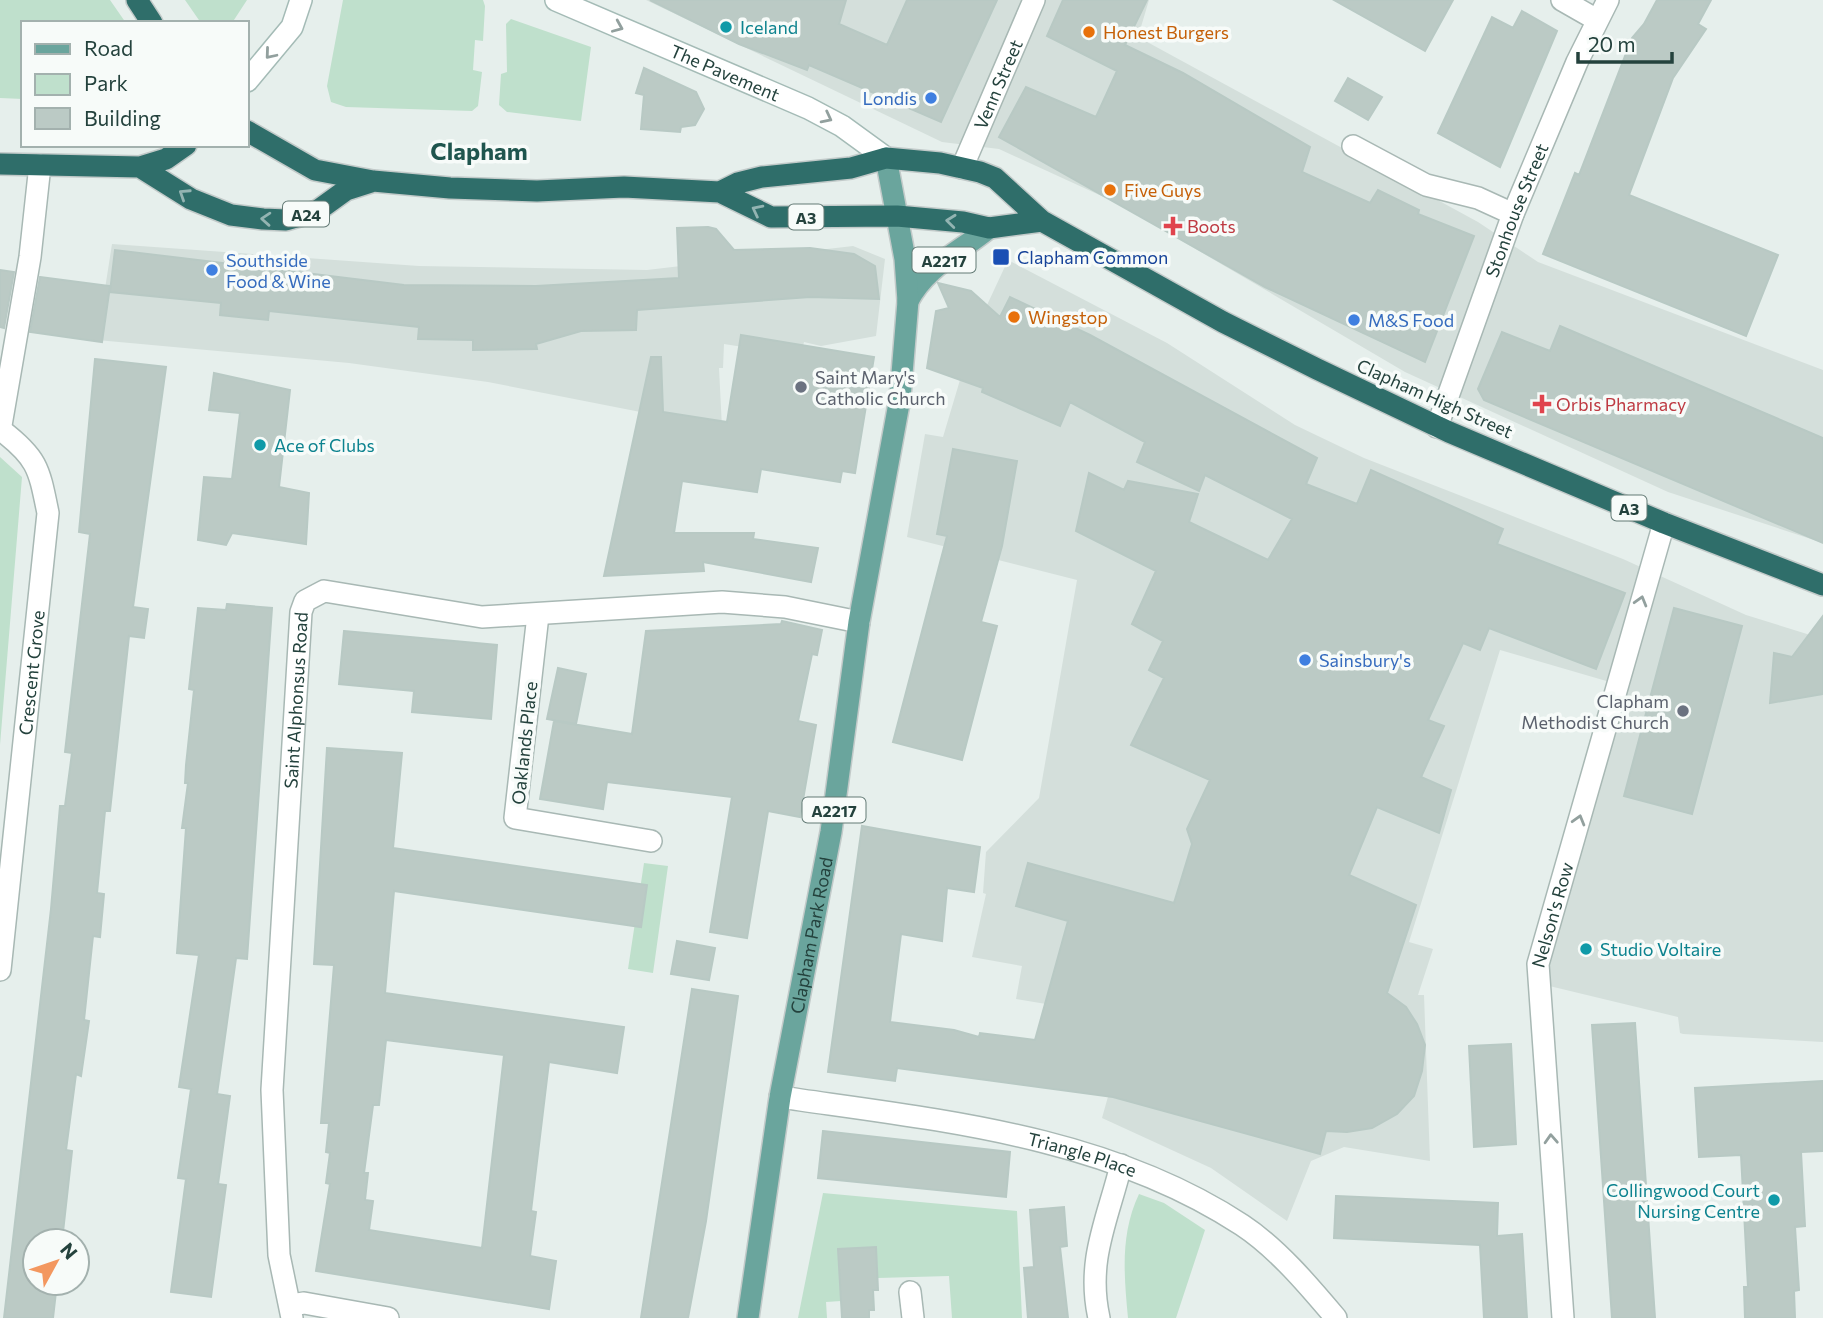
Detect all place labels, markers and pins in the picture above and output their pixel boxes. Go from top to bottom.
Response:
place label: Iceland [740,16,798,38]
marker: Iceland [718,19,734,35]
place label: Honest Burgers [1103,21,1229,43]
marker: Honest Burgers [1081,24,1097,40]
place label: Londis [862,87,917,109]
marker: Londis [923,90,939,106]
place label: Five Guys [1124,179,1201,201]
marker: Five Guys [1102,182,1118,198]
place label: Boots [1187,215,1236,237]
marker: Boots [1165,218,1181,234]
place label: Clapham Common [1017,246,1168,268]
marker: Clapham Common [991,247,1011,267]
place label: Southside Food & Wine [226,249,331,292]
marker: Southside Food & Wine [204,262,220,278]
place label: Wingstop [1028,306,1108,328]
marker: Wingstop [1006,309,1022,325]
place label: M&S Food [1368,309,1454,331]
marker: M&S Food [1346,312,1362,328]
place label: Saint Mary's Catholic Church [815,366,946,409]
marker: Saint Mary's Catholic Church [793,379,809,395]
place label: Orbis Pharmacy [1556,393,1686,415]
marker: Orbis Pharmacy [1534,396,1550,412]
place label: Ace of Clubs [274,434,375,456]
marker: Ace of Clubs [252,437,268,453]
place label: Sainsbury's [1319,649,1411,671]
marker: Sainsbury's [1297,652,1313,668]
place label: Clapham Methodist Church [1521,690,1669,733]
marker: Clapham Methodist Church [1675,703,1691,719]
place label: Studio Voltaire [1600,938,1721,960]
marker: Studio Voltaire [1578,941,1594,957]
place label: Collingwood Court Nursing Centre [1606,1179,1760,1222]
marker: Collingwood Court Nursing Centre [1766,1192,1782,1208]

